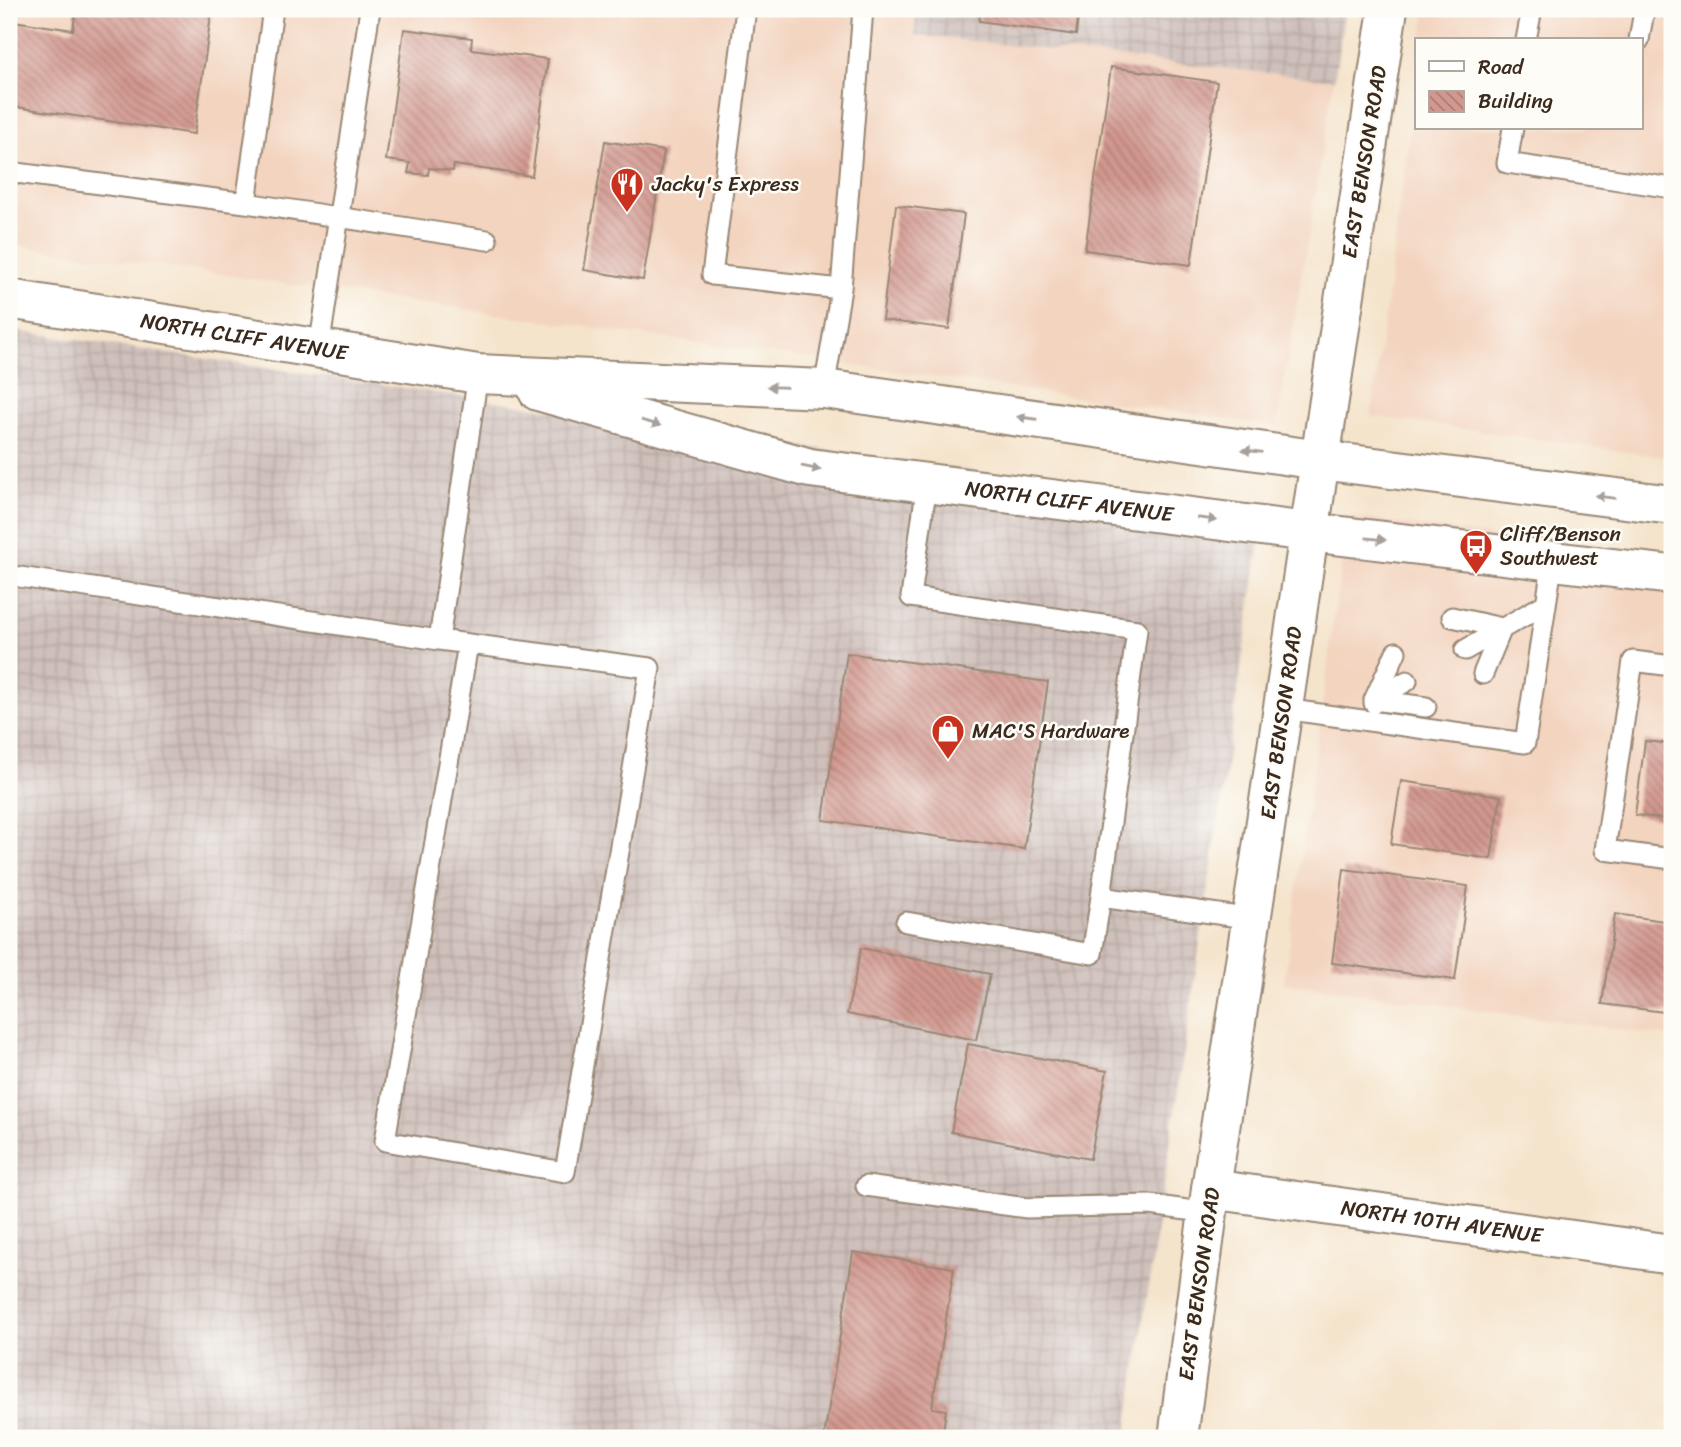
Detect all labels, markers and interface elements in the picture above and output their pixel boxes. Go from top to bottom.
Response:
legend [1415,38,1642,130]
text: Road [1478,48,1525,86]
street label: EAST BENSON ROAD [1330,63,1398,261]
text: Building [1478,82,1554,120]
restaurant icon: Jacky's Express [608,165,646,214]
place label: Jacky's Express [651,165,799,203]
street label: NORTH CLIFF AVENUE [138,301,352,372]
one-way arrow [766,381,788,392]
one-way arrow [1016,412,1038,423]
one-way arrow [640,418,662,429]
one-way arrow [1241,445,1263,456]
one-way arrow [800,462,822,473]
street label: NORTH CLIFF AVENUE [963,469,1177,534]
one-way arrow [1593,491,1615,502]
one-way arrow [1196,513,1218,524]
place label: Cliff/Benson Southwest [1500,515,1621,577]
bus stop icon: Cliff/Benson Southwest [1457,527,1495,576]
one-way arrow [1365,534,1387,545]
street label: EAST BENSON ROAD [1249,624,1313,822]
shop icon: MAC'S Hardware [929,712,967,761]
place label: MAC'S Hardware [972,712,1129,750]
street label: EAST BENSON ROAD [1167,1185,1231,1383]
street label: NORTH 10TH AVENUE [1338,1189,1546,1255]

